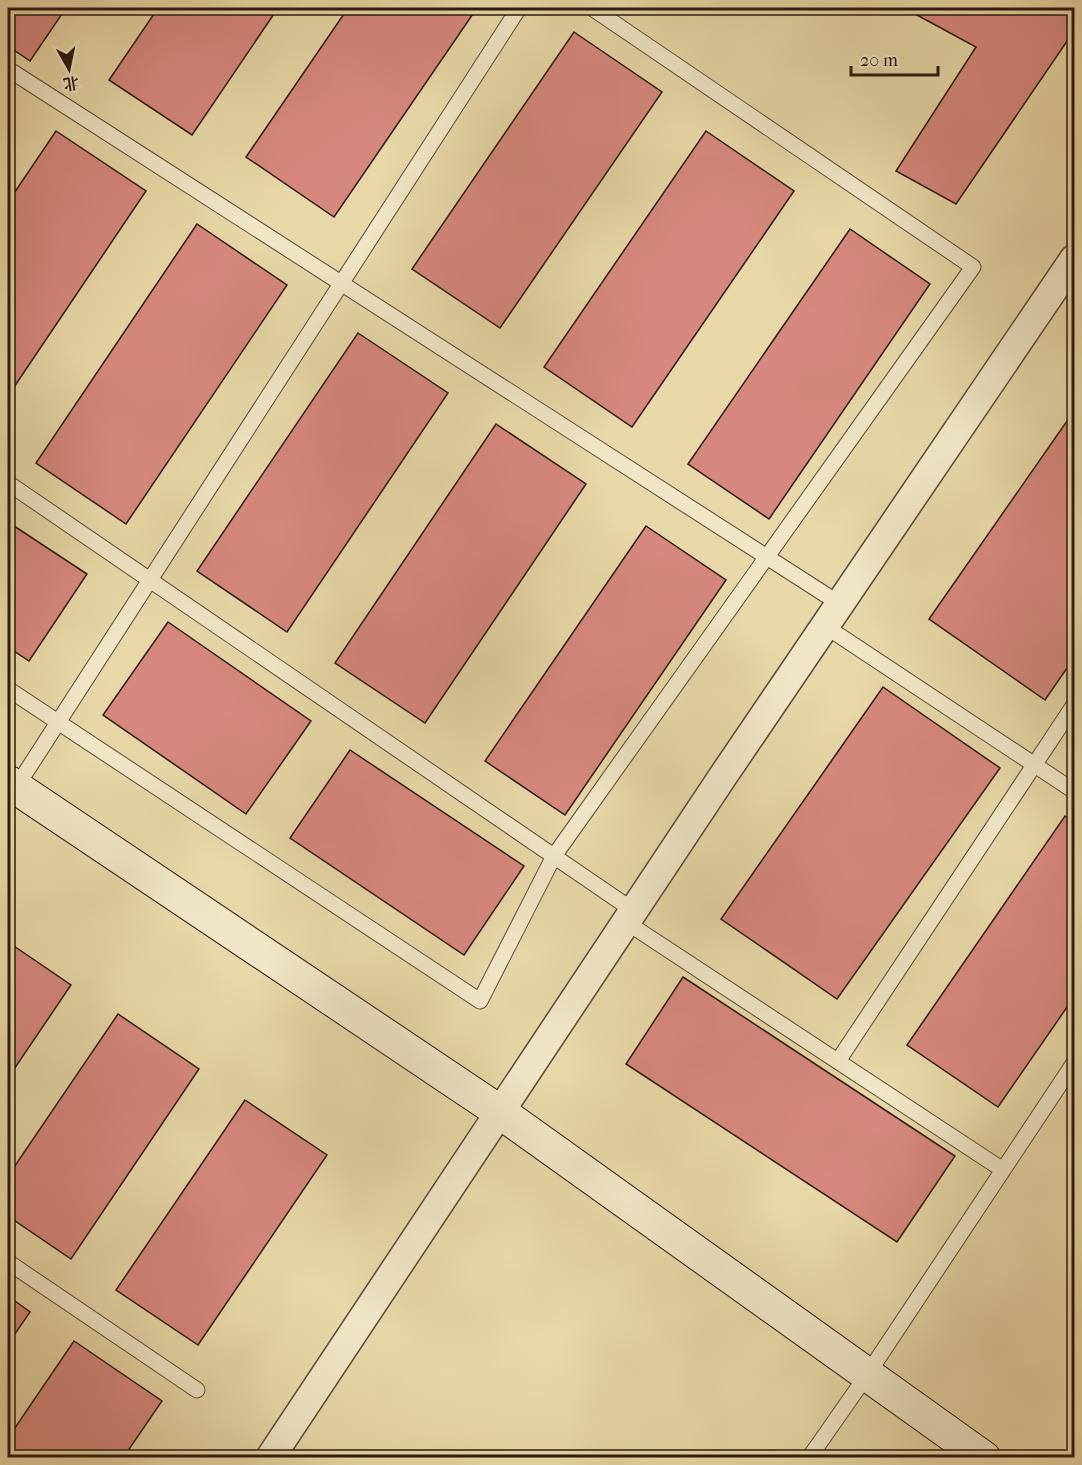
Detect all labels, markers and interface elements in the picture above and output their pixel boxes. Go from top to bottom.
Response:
north arrow [39,39,99,99]
scale bar [851,39,938,77]
text: 20 m [860,50,898,71]
text: 北 [62,73,81,94]

